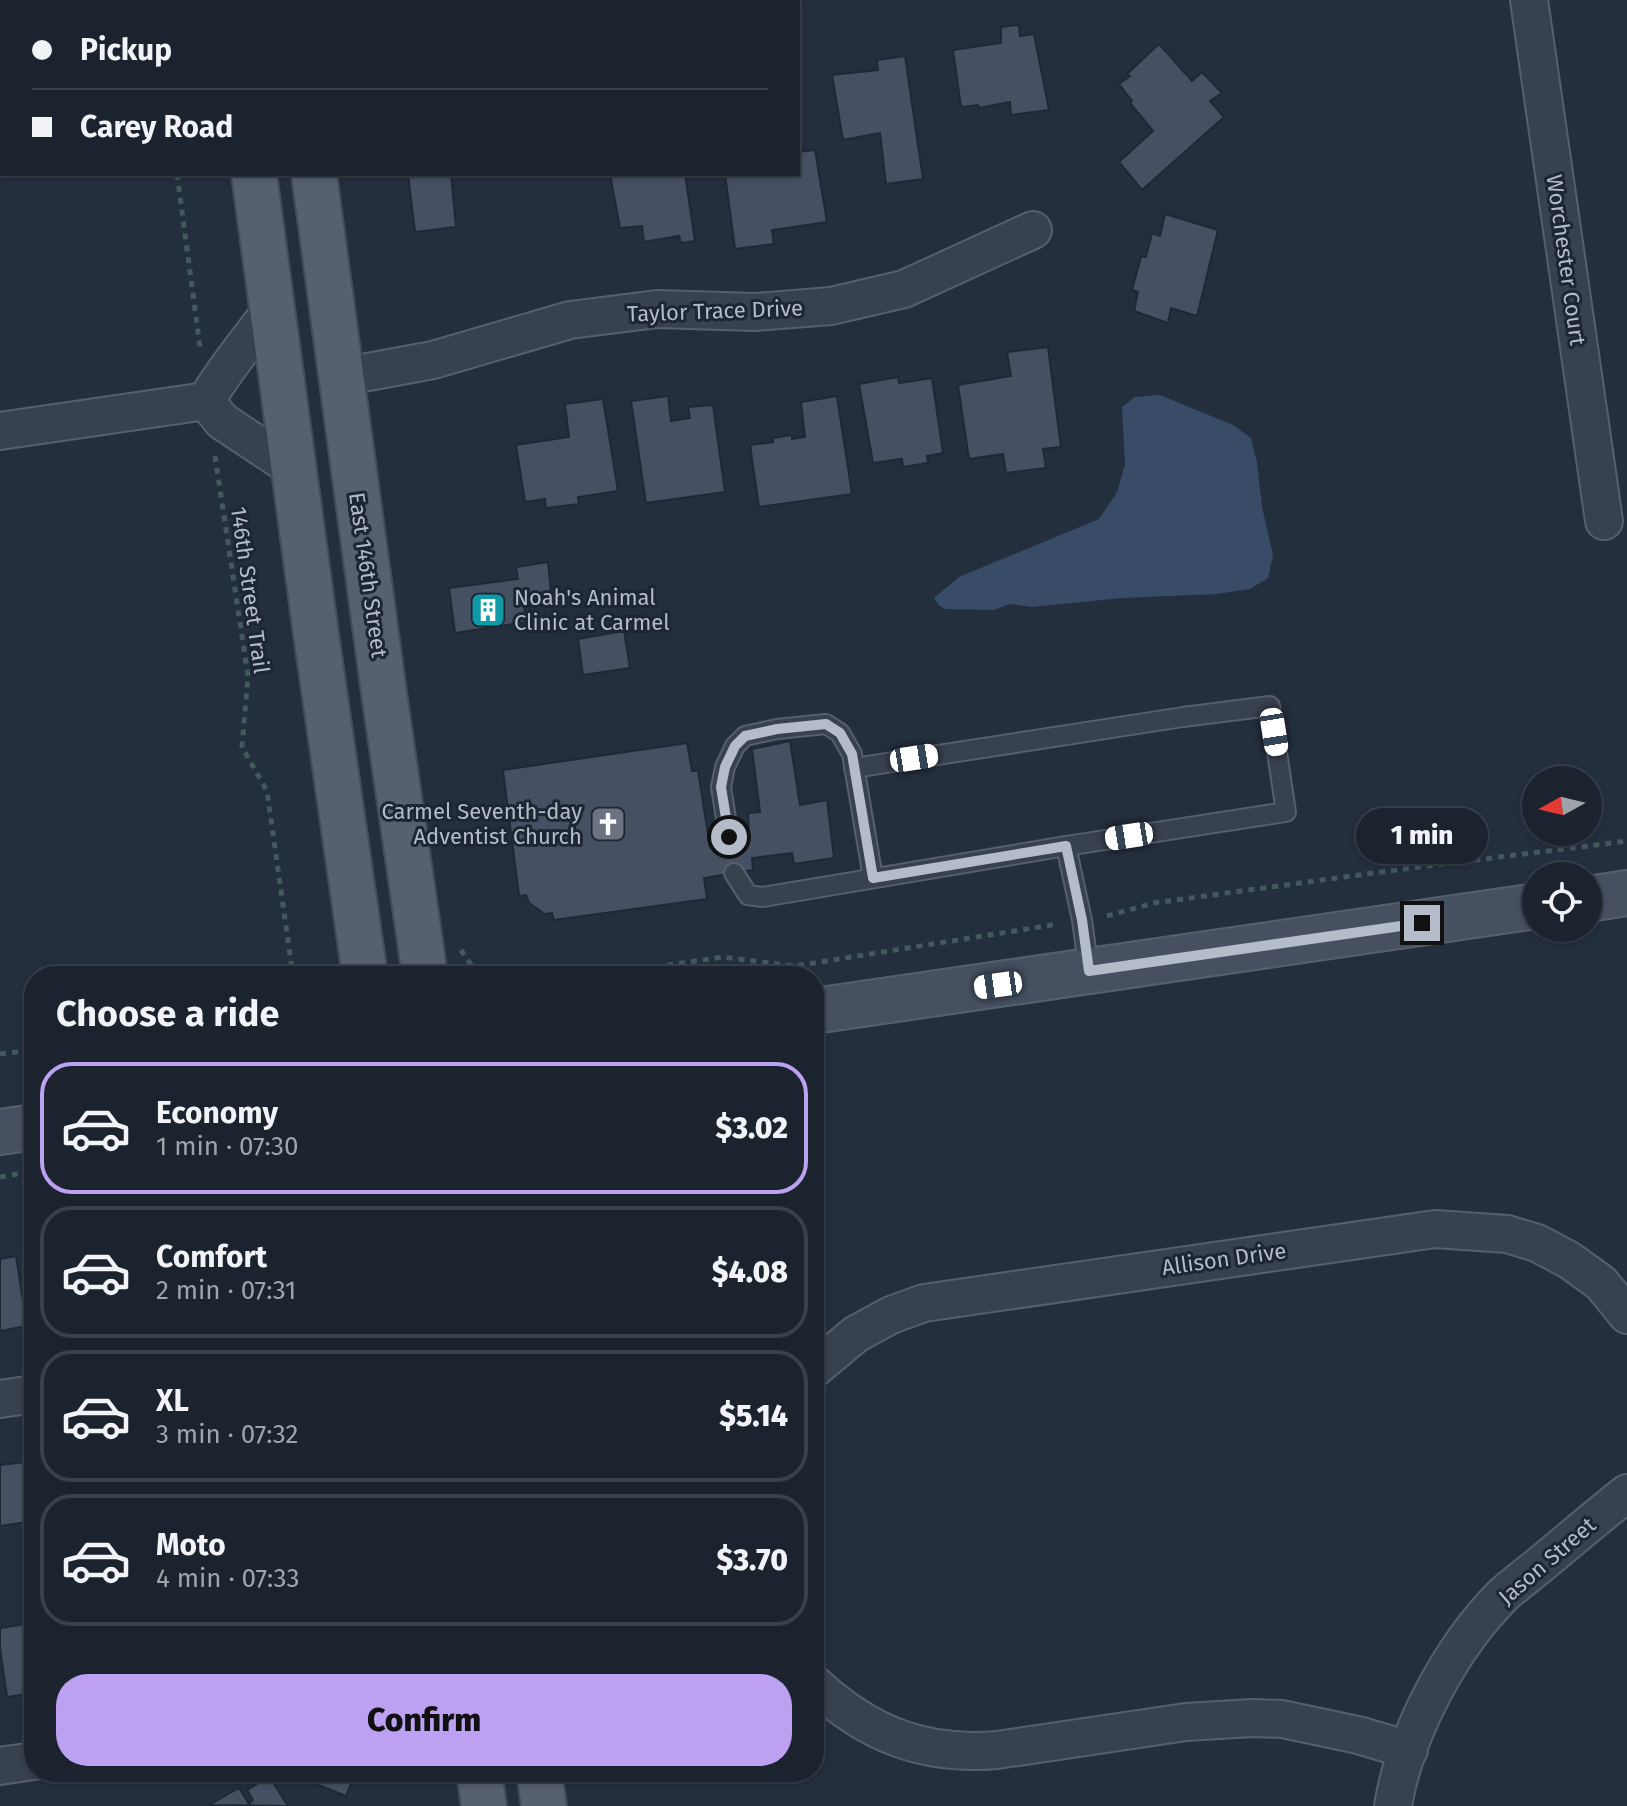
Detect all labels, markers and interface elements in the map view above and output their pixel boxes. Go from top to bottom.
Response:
text: Pickup [80,32,172,68]
text: Carey Road [80,109,233,145]
street label: Worchester Court [1541,173,1591,347]
street label: Taylor Trace Drive [627,294,803,328]
street label: East 146th Street [343,491,393,659]
street label: 146th Street Trail [225,505,275,675]
place label: Noah's Animal Clinic at Carmel [514,584,670,636]
building icon: Noah's Animal Clinic at Carmel [469,591,507,629]
car [1258,706,1290,758]
car [888,742,940,774]
north arrow [1522,766,1602,846]
map controls [1522,766,1602,942]
place label: Carmel Seventh-day Adventist Church [381,798,582,850]
church icon: Carmel Seventh-day Adventist Church [589,805,627,843]
callout: 1 min [1356,807,1488,863]
route start [711,819,747,855]
car [1103,820,1155,852]
text: 1 min [1391,820,1453,851]
button: locate [1522,862,1602,942]
route end [1404,905,1440,941]
car [973,970,1023,1000]
text: Choose a ride [56,992,279,1036]
icon: car [60,1092,132,1164]
text: Economy [156,1095,278,1131]
text: $3.02 [716,1110,788,1146]
text: 1 min · 07:30 [156,1131,299,1162]
icon: car [60,1236,132,1308]
street label: Allison Drive [1160,1237,1288,1281]
text: Comfort [156,1239,267,1275]
text: $4.08 [712,1254,788,1290]
text: 2 min · 07:31 [156,1275,296,1306]
icon: car [60,1380,132,1452]
text: XL [156,1383,189,1419]
text: $5.14 [719,1398,788,1434]
text: 3 min · 07:32 [156,1419,298,1450]
street label: Jason Street [1493,1511,1601,1611]
icon: car [60,1524,132,1596]
text: Moto [156,1527,226,1563]
text: $3.70 [717,1542,788,1578]
text: 4 min · 07:33 [156,1563,300,1594]
button: Confirm [56,1674,792,1766]

